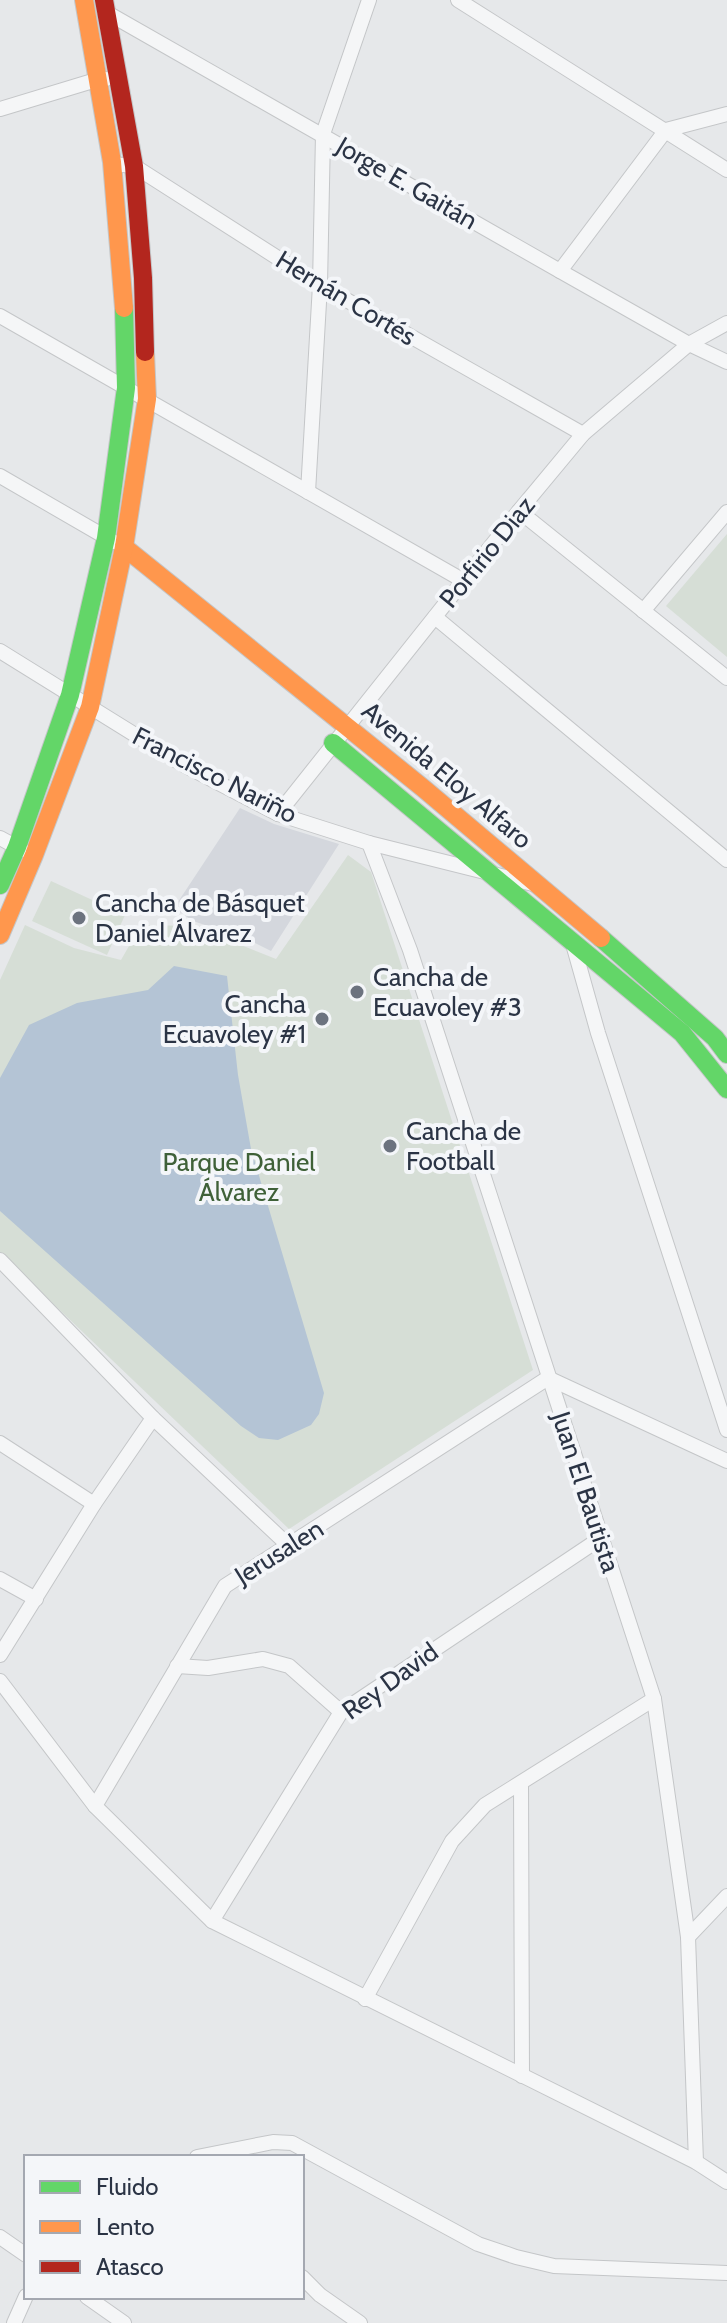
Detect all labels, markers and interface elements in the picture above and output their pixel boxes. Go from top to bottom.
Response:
street label: Jorge E. Gaitán [330,129,483,236]
street label: Hernán Cortés [270,244,422,352]
street label: Porfirio Diaz [432,490,542,614]
street label: Avenida Eloy Alfaro [355,695,539,855]
street label: Francisco Nariño [127,720,303,830]
place label: Cancha de Básquet Daniel Álvarez [95,887,305,949]
marker: Cancha de Básquet Daniel Álvarez [70,909,88,927]
place label: Cancha de Ecuavoley #3 [373,961,522,1023]
marker: Cancha de Ecuavoley #3 [348,983,366,1001]
place label: Cancha Ecuavoley #1 [163,988,307,1050]
marker: Cancha Ecuavoley #1 [313,1010,331,1028]
place label: Cancha de Football [406,1115,521,1177]
marker: Cancha de Football [381,1137,399,1155]
park label: Parque Daniel Álvarez [163,1146,315,1208]
street label: Juan El Bautista [545,1407,627,1577]
street label: Jerusalen [228,1512,329,1592]
street label: Rey David [336,1635,444,1727]
legend [24,2155,304,2299]
text: Fluido [96,2172,158,2201]
text: Lento [96,2212,155,2241]
text: Atasco [96,2252,164,2281]

